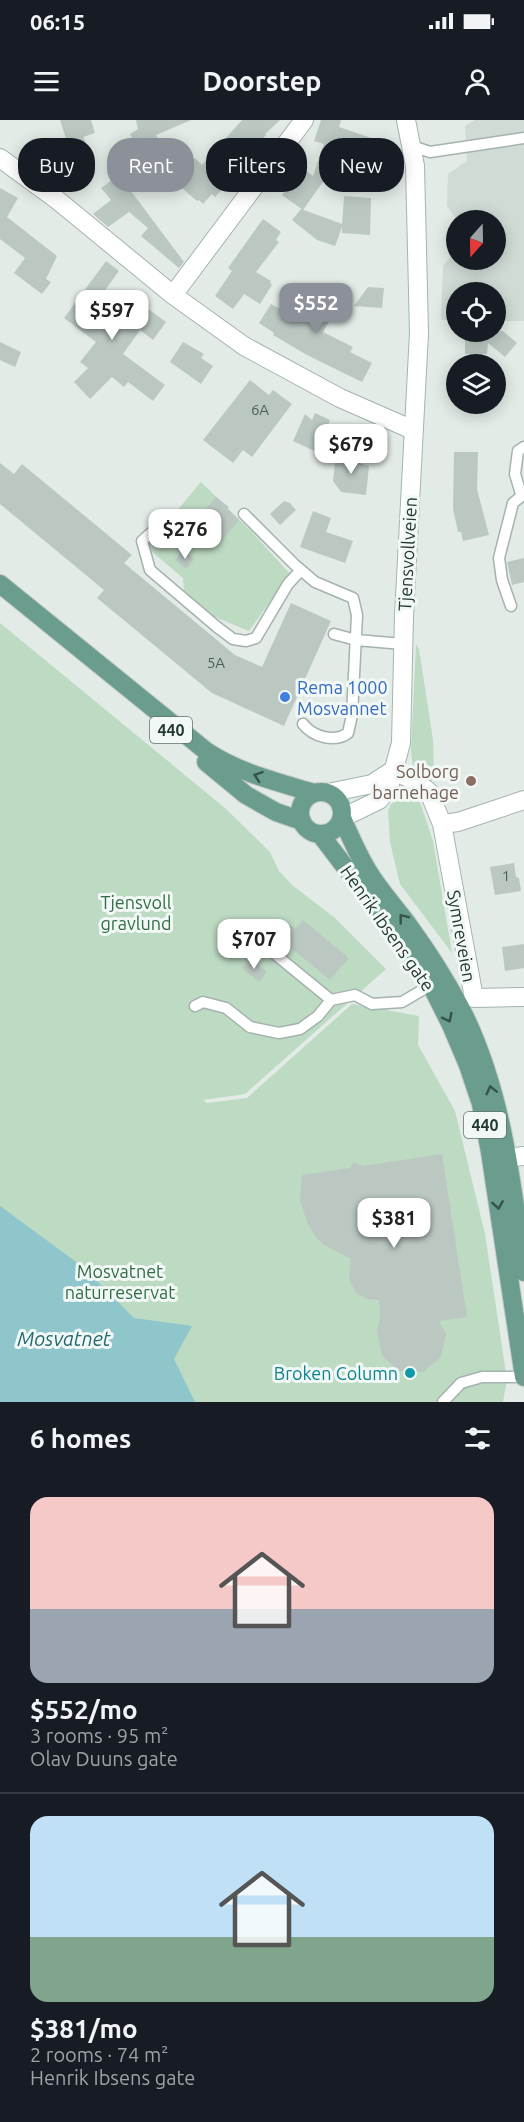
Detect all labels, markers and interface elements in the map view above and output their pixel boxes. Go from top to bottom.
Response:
text: 06:15 [30,9,85,34]
icon: menu [30,65,63,98]
icon: person [461,65,494,98]
text: Doorstep [203,66,321,96]
chip: Buy [18,138,95,192]
chip: Rent [107,138,194,192]
chip: Filters [206,138,307,192]
chip: New [319,138,404,192]
north arrow [446,210,506,270]
map controls [446,210,506,414]
button: locate [446,282,506,342]
pin: $552 [280,283,352,334]
pin: $597 [76,290,148,341]
text: $552 [293,291,339,314]
text: $597 [89,298,135,321]
button: layers [446,354,506,414]
house number: 6A [251,401,269,418]
pin: $679 [315,424,387,475]
text: $679 [328,432,374,455]
street label: Tjensvollveien [394,496,420,612]
pin: $276 [149,509,221,560]
text: $276 [162,517,208,540]
house number: 5A [207,654,225,671]
place label: Rema 1000 Mosvannet [297,677,388,718]
marker: Rema 1000 Mosvannet [278,690,292,704]
road number: 440 [150,717,192,743]
place label: Solborg barnehage [372,761,459,802]
one-way arrow [253,771,264,783]
marker: Solborg barnehage [464,774,478,788]
street label: Henrik Ibsens gate [337,861,439,995]
house number: 1 [502,867,510,884]
street label: Symreveien [444,888,480,984]
park label: Tjensvoll gravlund [100,892,172,933]
one-way arrow [399,914,410,925]
pin: $707 [218,919,290,970]
text: $707 [231,927,277,950]
one-way arrow [440,1012,452,1023]
one-way arrow [486,1085,499,1095]
road number: 440 [464,1112,506,1138]
pin: $381 [358,1198,430,1249]
one-way arrow [492,1201,504,1210]
text: $381 [371,1206,417,1229]
park label: Mosvatnet naturreservat [65,1261,175,1302]
water label: Mosvatnet [17,1327,111,1350]
place label: Broken Column [274,1363,398,1383]
marker: Broken Column [403,1366,417,1380]
icon: filters [461,1422,494,1455]
text: 6 homes [30,1424,131,1453]
icon: home [208,1536,316,1644]
text: $552/mo [30,1695,138,1724]
text: 3 rooms · 95 m² [30,1724,168,1747]
text: Olav Duuns gate [30,1747,178,1770]
icon: home [208,1855,316,1963]
text: $381/mo [30,2014,138,2043]
text: 2 rooms · 74 m² [30,2043,168,2066]
text: Henrik Ibsens gate [30,2066,195,2089]

